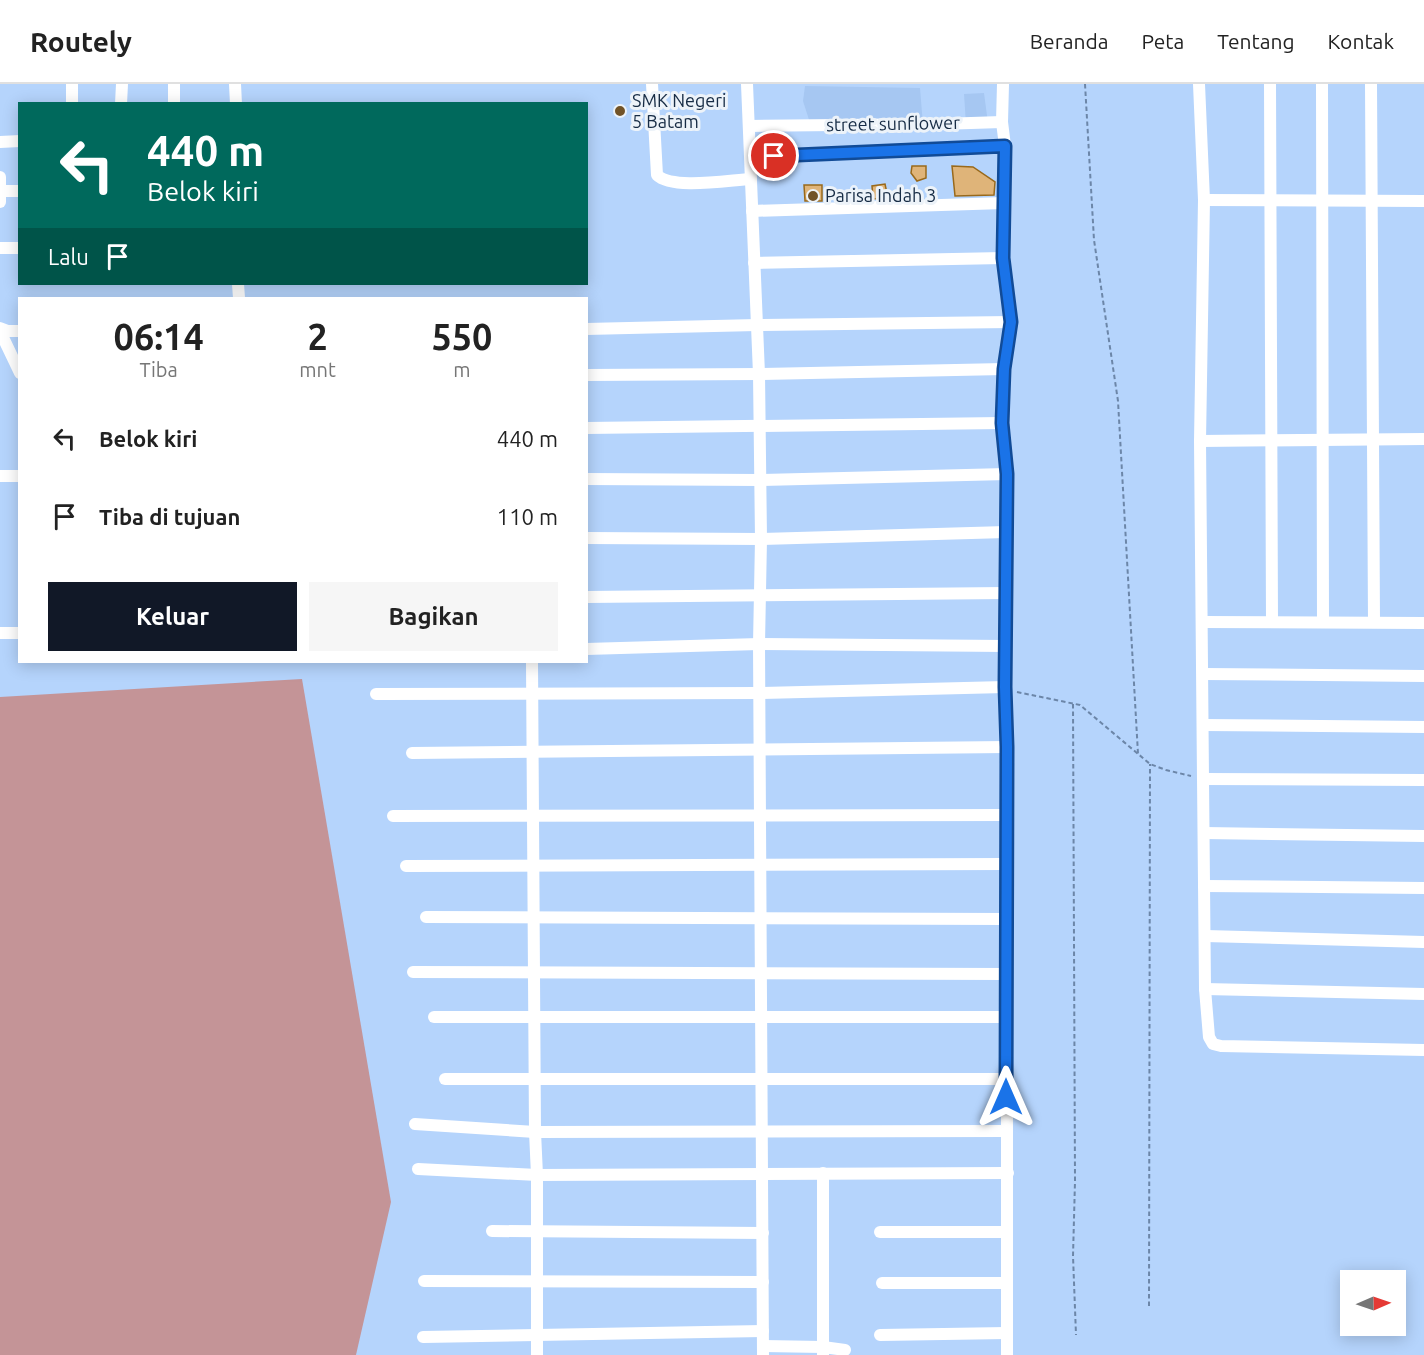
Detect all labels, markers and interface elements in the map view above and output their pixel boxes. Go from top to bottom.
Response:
text: Routely [30,26,132,57]
text: Beranda [1030,29,1109,53]
text: Peta [1142,29,1184,53]
text: Tentang [1217,29,1295,53]
text: Kontak [1328,29,1394,53]
place label: SMK Negeri 5 Batam [632,90,726,131]
marker: SMK Negeri 5 Batam [613,104,627,118]
street label: street sunflower [826,112,960,134]
icon: left [48,126,126,204]
text: 440 m [147,127,264,174]
pin [748,130,799,181]
icon: arrive [757,139,790,172]
text: Belok kiri [147,176,259,206]
place label: Parisa Indah 3 [825,185,936,205]
marker: Parisa Indah 3 [806,189,820,203]
icon: arrive [101,240,134,273]
text: Lalu [48,244,89,269]
text: 06:14 [114,316,204,357]
text: 2 [307,316,328,357]
text: 550 [431,316,492,357]
text: Tiba [139,358,178,381]
text: mnt [299,358,336,381]
text: m [453,358,471,381]
icon: left [48,422,81,455]
text: Belok kiri [99,426,197,451]
text: 440 m [497,426,558,451]
icon: arrive [48,500,81,533]
text: Tiba di tujuan [99,504,240,529]
text: 110 m [497,504,558,529]
button: Keluar [48,582,297,651]
button: Bagikan [309,582,558,651]
position arrow [974,1065,1038,1129]
north arrow [1340,1270,1406,1336]
map controls [1340,1270,1406,1336]

